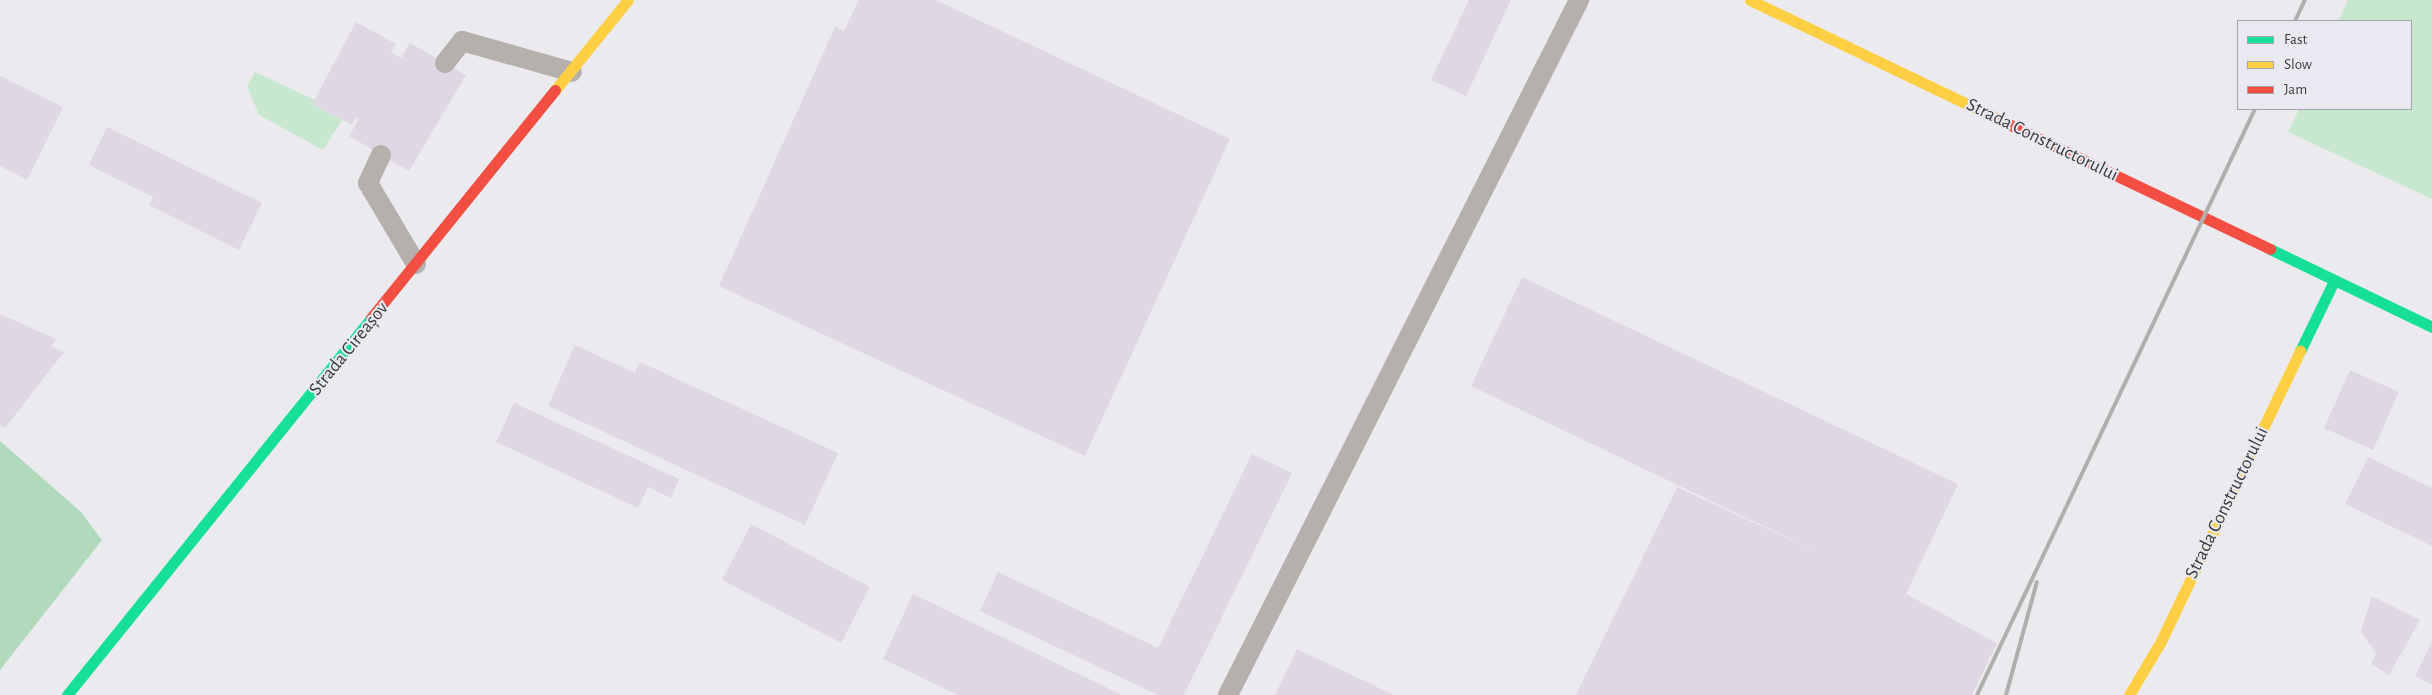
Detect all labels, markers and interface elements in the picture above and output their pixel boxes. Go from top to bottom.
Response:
legend [2237,20,2412,110]
text: Fast [2284,32,2307,47]
text: Slow [2284,57,2312,72]
text: Jam [2284,82,2307,97]
street label: Strada Constructorului [1962,93,2122,187]
street label: Strada Cireașov [304,298,394,400]
street label: Strada Constructorului [2180,423,2274,583]

